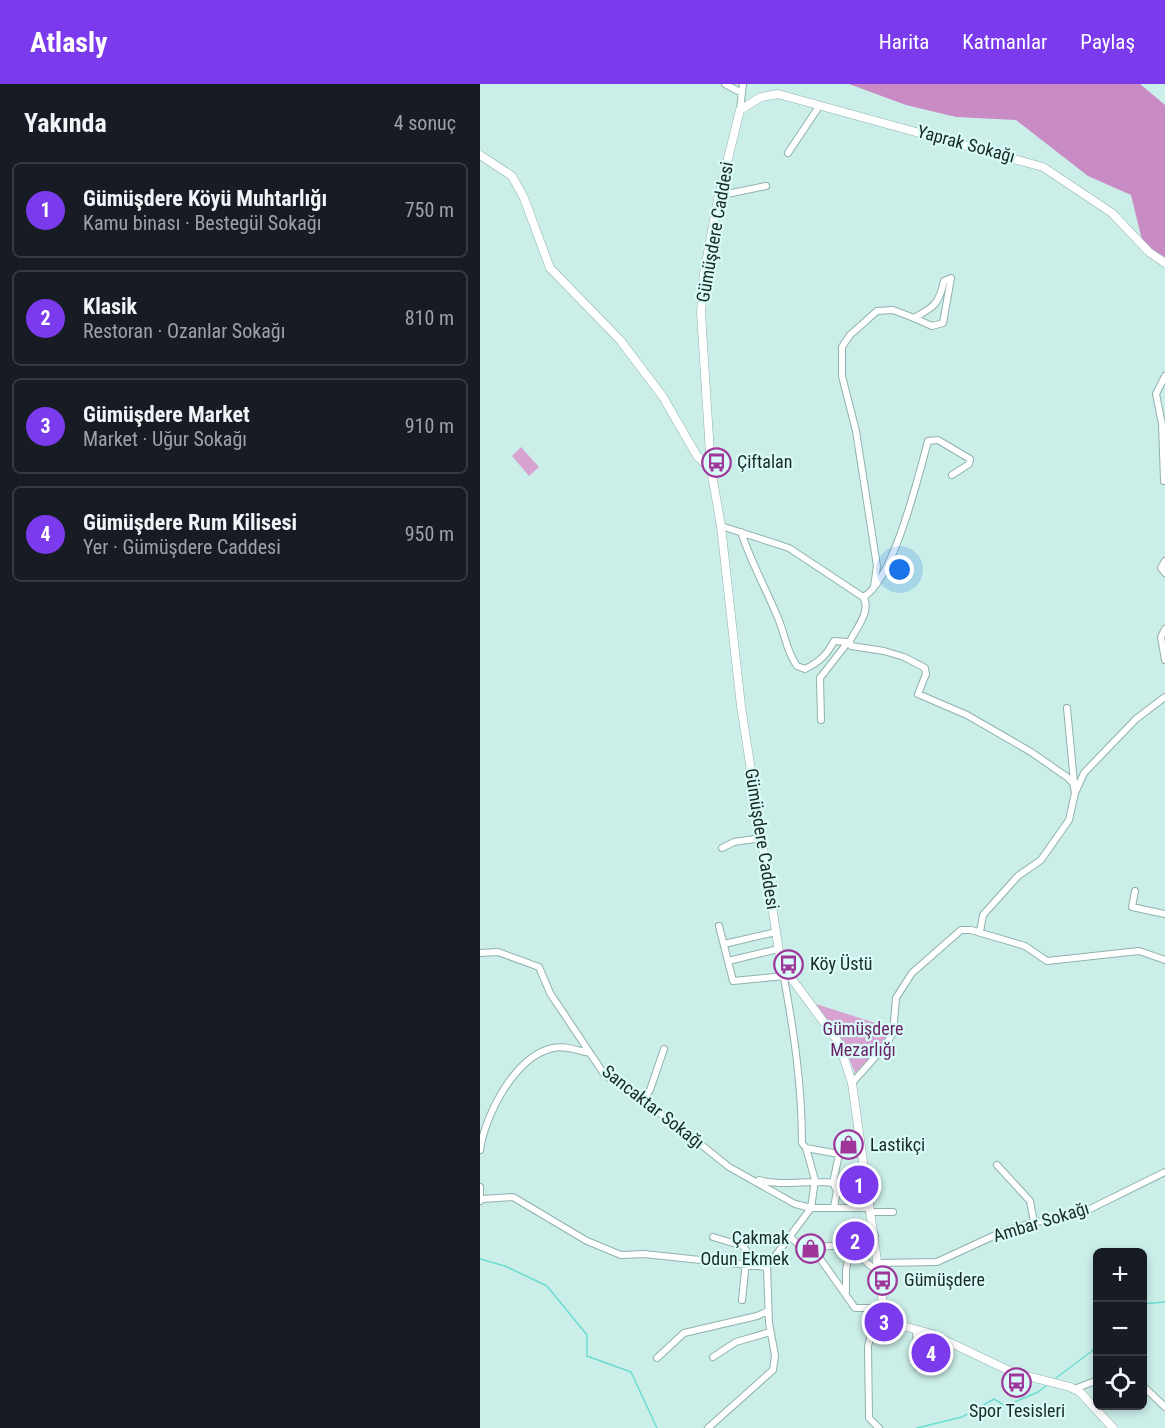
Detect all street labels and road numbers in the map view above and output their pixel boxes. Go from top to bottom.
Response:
street label: Yaprak Sokağı [915,120,1017,167]
street label: Gümüşdere Caddesi [692,160,737,304]
street label: Gümüşdere Caddesi [741,767,784,911]
street label: Sancaktar Sokağı [598,1060,708,1153]
street label: Ambar Sokağı [990,1197,1091,1246]

